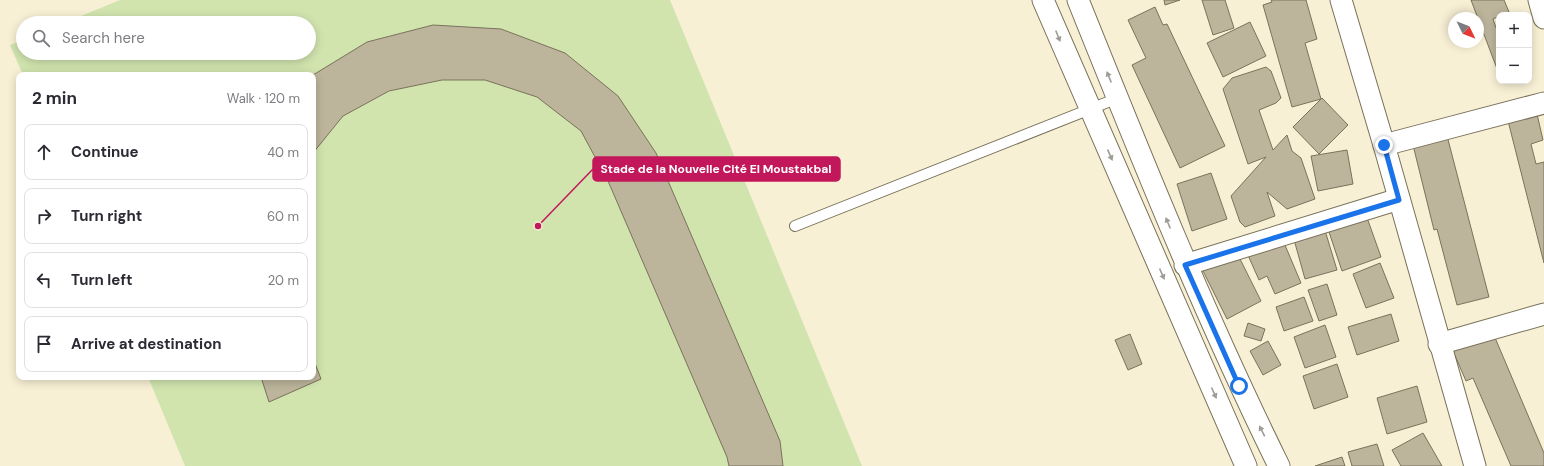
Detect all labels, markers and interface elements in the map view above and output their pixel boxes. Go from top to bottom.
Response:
north arrow [1448,12,1484,48]
map controls [1496,12,1532,84]
button: + [1496,12,1532,48]
search box [16,16,316,60]
icon: search [30,27,52,49]
text: Search here [62,28,145,48]
one-way arrow [1055,31,1061,43]
button: − [1496,48,1532,84]
one-way arrow [1106,71,1112,82]
text: 2 min [32,87,77,109]
text: Walk · 120 m [227,90,300,107]
route end [1375,136,1393,154]
icon: ahead [33,141,55,163]
text: Continue [71,142,139,162]
text: 40 m [267,144,299,161]
one-way arrow [1107,150,1113,161]
callout: Stade de la Nouvelle Cité El Moustakbal [593,157,840,181]
text: Stade de la Nouvelle Cité El Moustakbal [600,161,832,177]
icon: right [33,205,55,227]
text: Turn right [71,206,142,226]
text: 60 m [267,208,299,225]
one-way arrow [1165,217,1171,229]
icon: left [33,269,55,291]
one-way arrow [1159,269,1165,280]
text: Turn left [71,270,132,290]
text: 20 m [268,272,299,289]
icon: arrive [33,333,55,355]
text: Arrive at destination [71,334,222,354]
route start [1230,377,1248,395]
one-way arrow [1211,388,1217,399]
one-way arrow [1259,425,1265,437]

